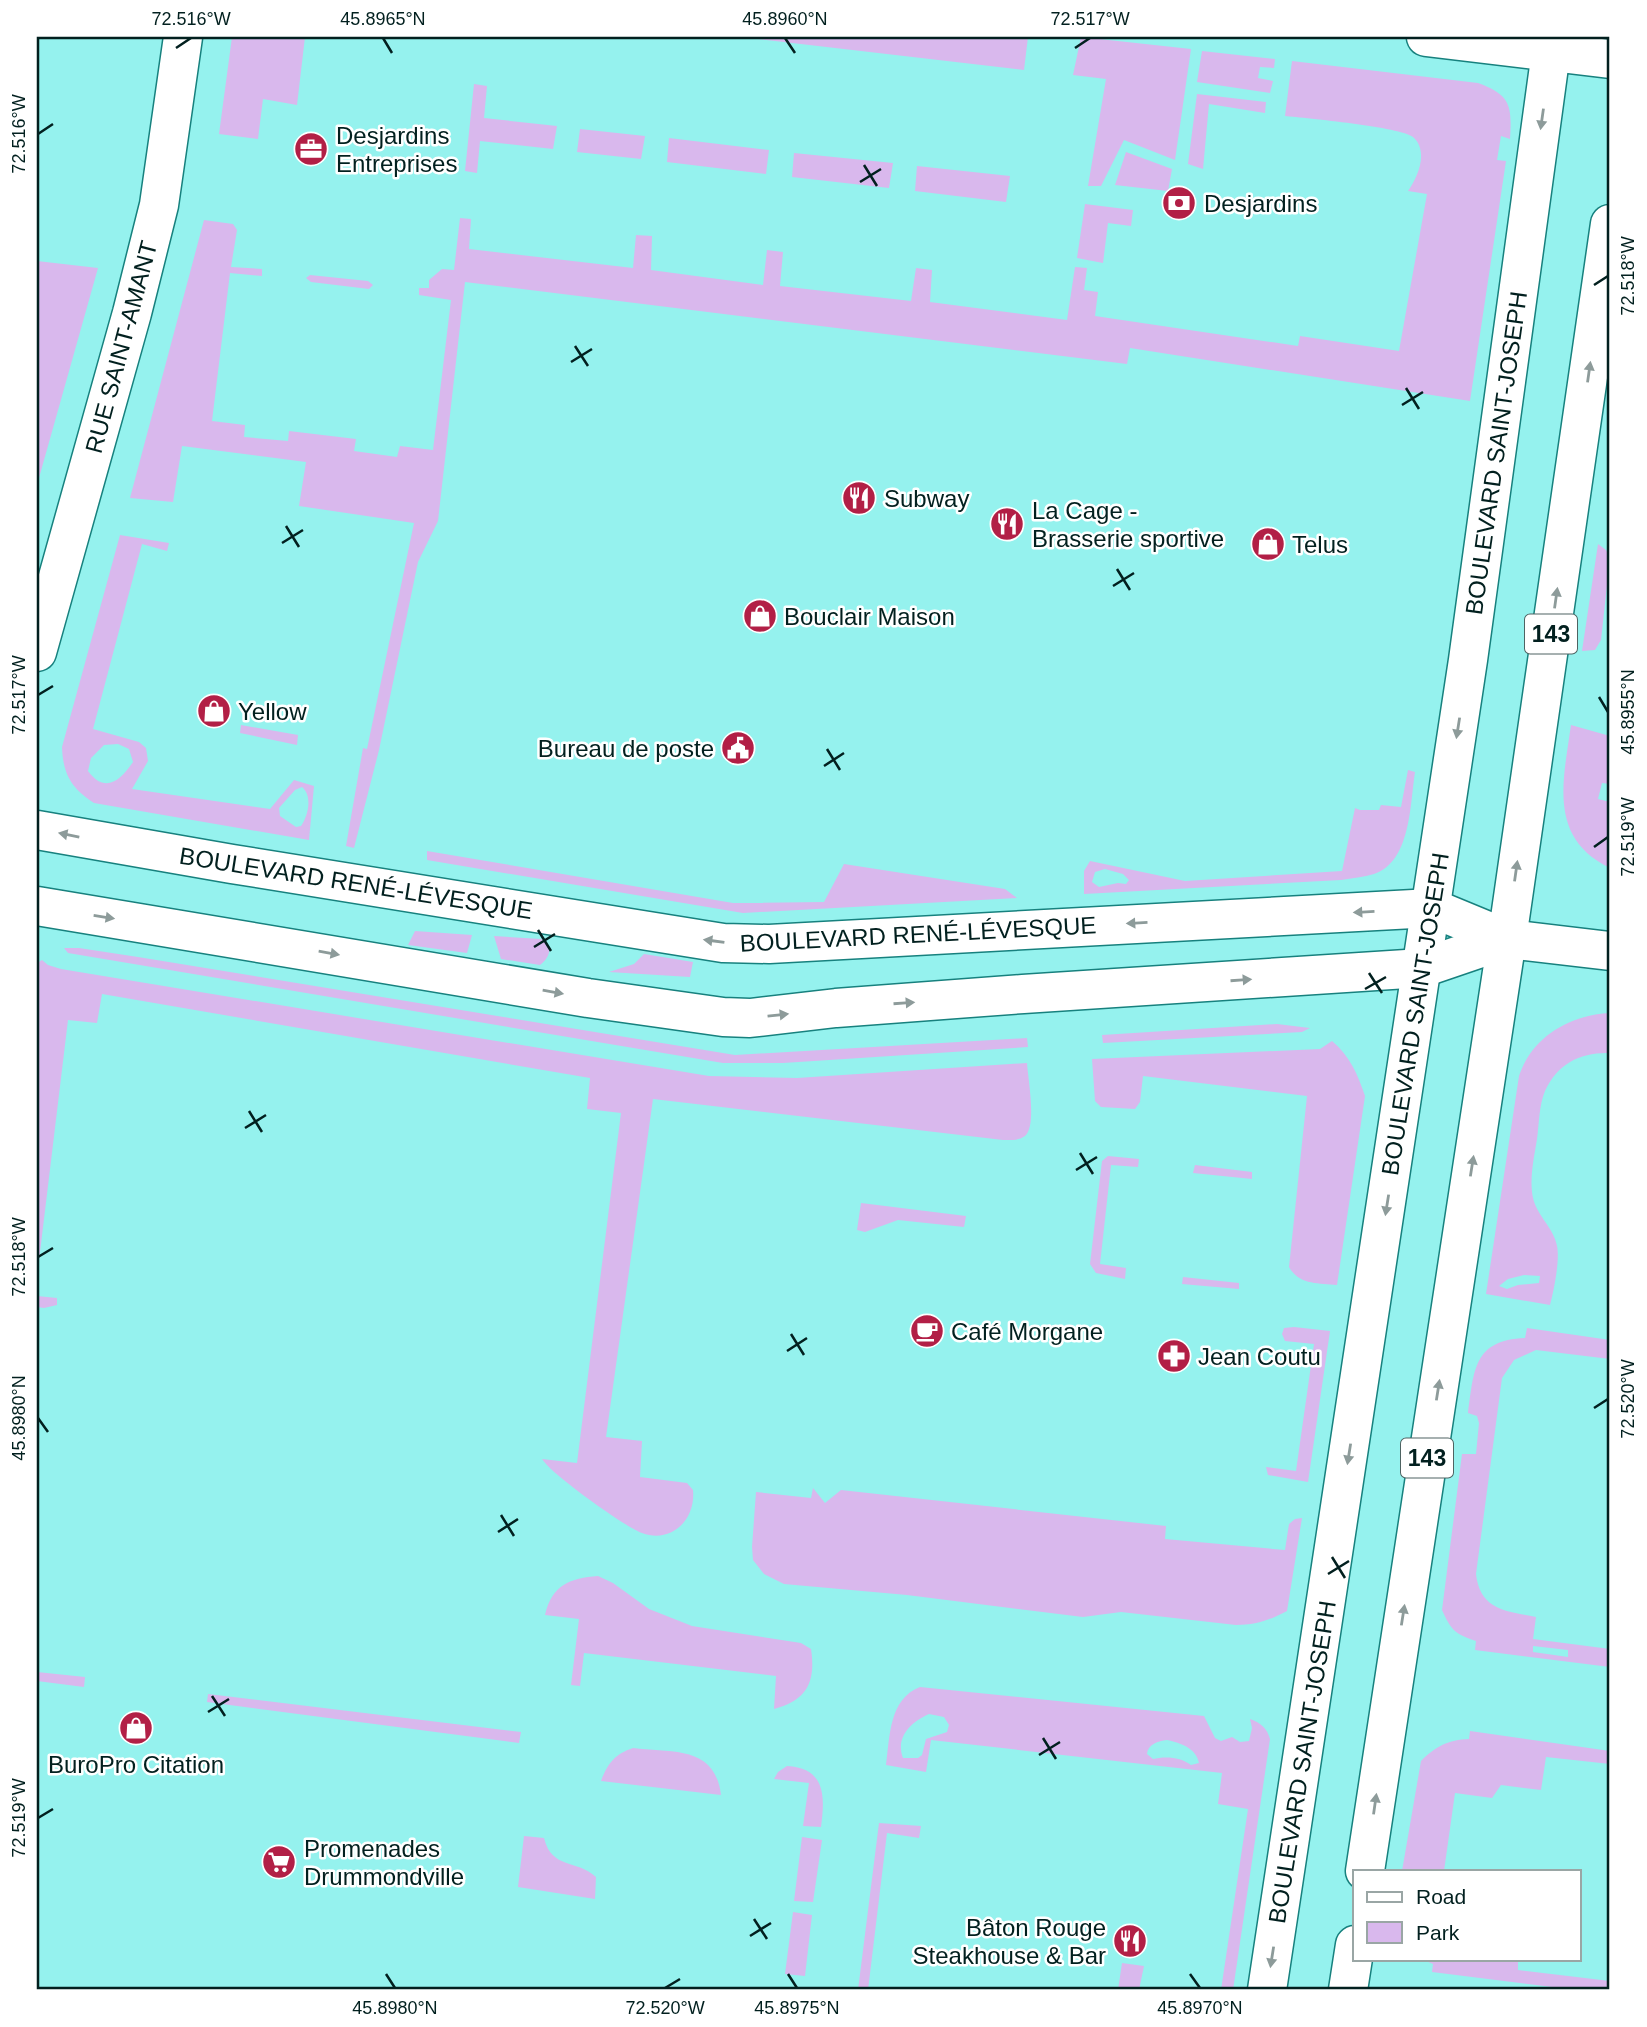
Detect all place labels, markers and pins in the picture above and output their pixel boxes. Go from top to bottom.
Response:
place label: Desjardins Entreprises [336,122,457,177]
office icon: Desjardins Entreprises [292,130,330,168]
bank icon: Desjardins [1160,184,1198,222]
place label: Desjardins [1204,190,1317,217]
restaurant icon: Subway [840,479,878,517]
place label: Subway [884,485,969,512]
place label: La Cage - Brasserie sportive [1032,497,1224,552]
restaurant icon: La Cage - Brasserie sportive [988,505,1026,543]
shop icon: Telus [1249,525,1287,563]
place label: Telus [1292,531,1348,558]
shop icon: Bouclair Maison [741,597,779,635]
place label: Bouclair Maison [784,603,955,630]
shop icon: Yellow [195,692,233,730]
place label: Yellow [238,698,307,725]
public building icon: Bureau de poste [719,729,757,767]
place label: Bureau de poste [538,735,714,762]
cafe icon: Café Morgane [908,1312,946,1350]
place label: Café Morgane [951,1318,1103,1345]
pharmacy icon: Jean Coutu [1155,1337,1193,1375]
place label: Jean Coutu [1198,1343,1321,1370]
shop icon: BuroPro Citation [117,1709,155,1747]
place label: BuroPro Citation [48,1751,224,1778]
place label: Promenades Drummondville [304,1835,464,1890]
supermarket icon: Promenades Drummondville [260,1843,298,1881]
place label: Bâton Rouge Steakhouse & Bar [913,1914,1106,1969]
restaurant icon: Bâton Rouge Steakhouse & Bar [1111,1922,1149,1960]

